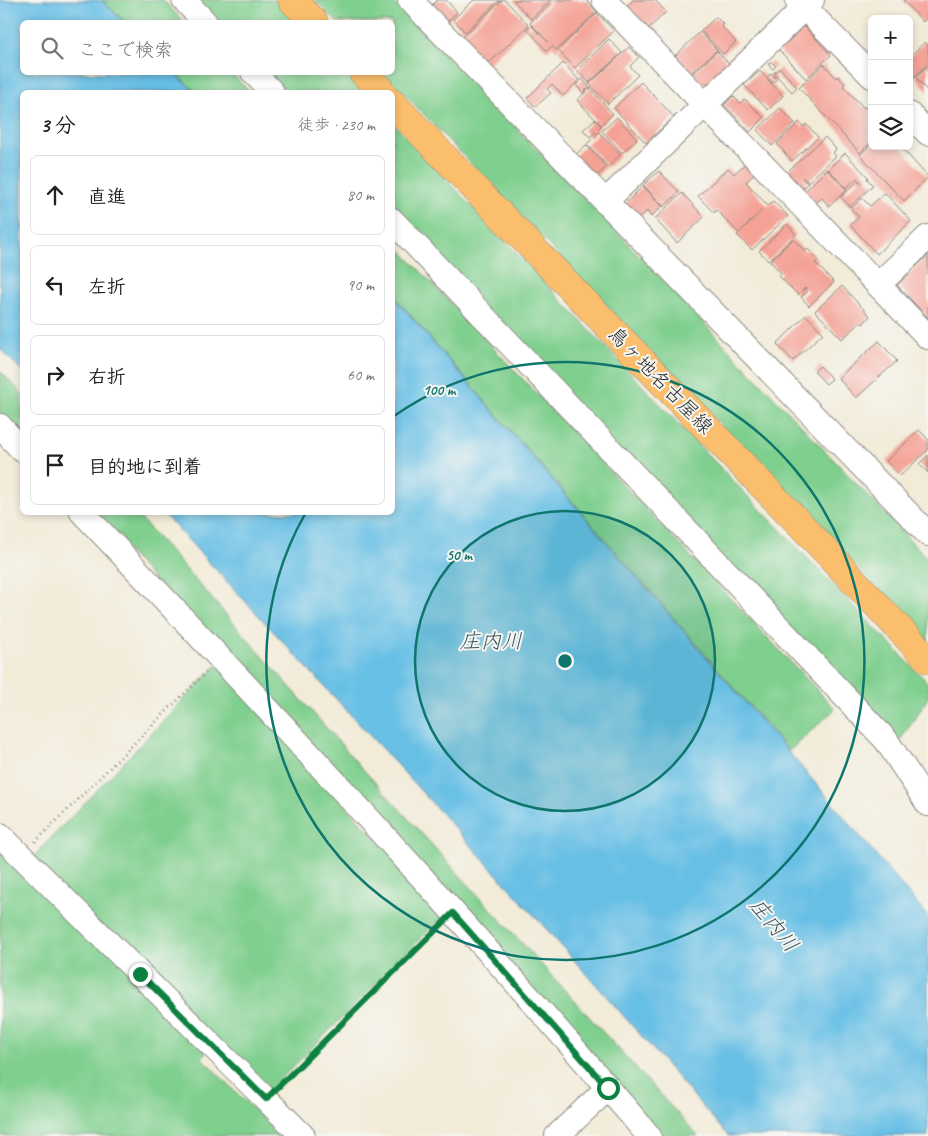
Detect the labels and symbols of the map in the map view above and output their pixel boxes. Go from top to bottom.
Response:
street label: 鳥ヶ地名古屋線 [603,321,718,439]
text: 100 m [423,381,457,400]
text: 50 m [446,546,473,565]
water label: 庄内川 [460,628,523,654]
centre of rings [556,652,574,670]
water label: 庄内川 [744,893,804,957]
route end [129,963,152,986]
route start [597,1077,620,1100]

